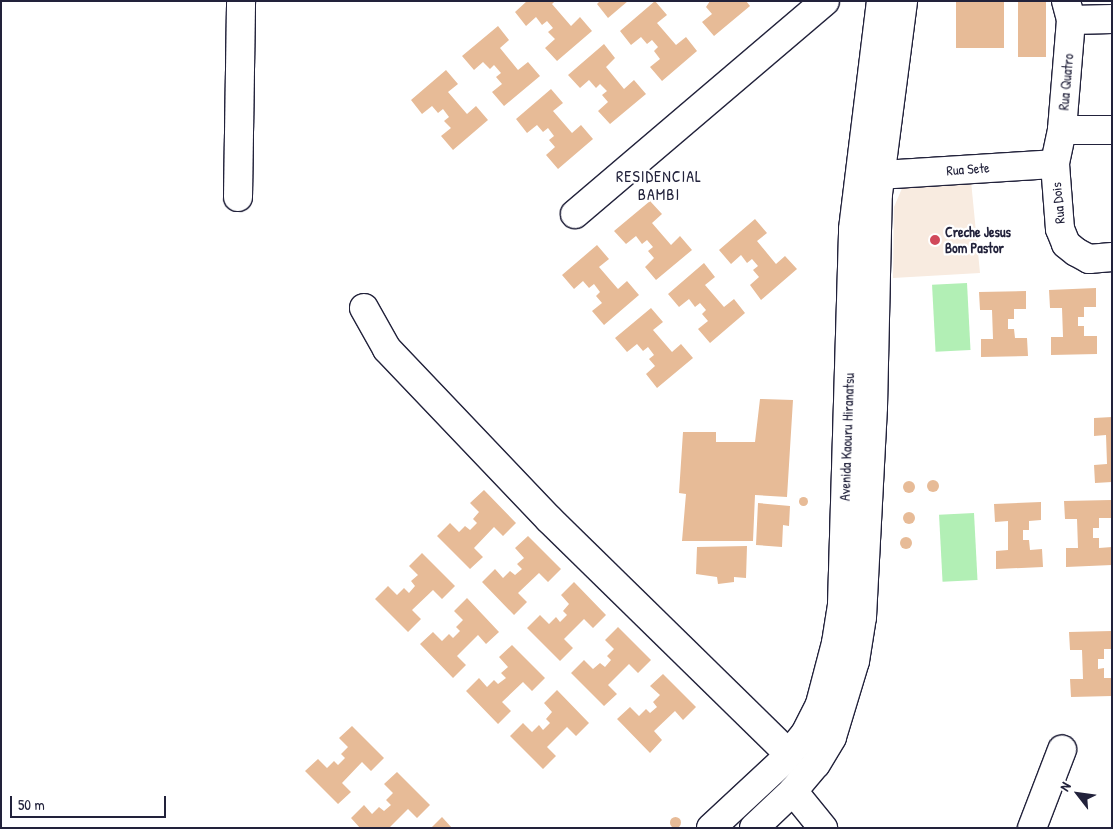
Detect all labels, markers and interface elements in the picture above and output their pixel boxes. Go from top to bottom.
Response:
street label: Rua Quatro [1055,53,1077,111]
street label: Rua Sete [946,159,990,179]
district label: RESIDENCIAL BAMBI [615,166,703,204]
street label: Rua Dois [1048,182,1068,224]
place label: Creche Jesus Bom Pastor [945,224,1011,256]
marker: Creche Jesus Bom Pastor [929,234,941,246]
street label: Avenida Kaouru Hiranatsu [836,373,858,501]
north arrow [1053,769,1103,819]
text: N [1054,778,1075,794]
scale bar [12,786,169,818]
text: 50 m [18,794,45,815]

